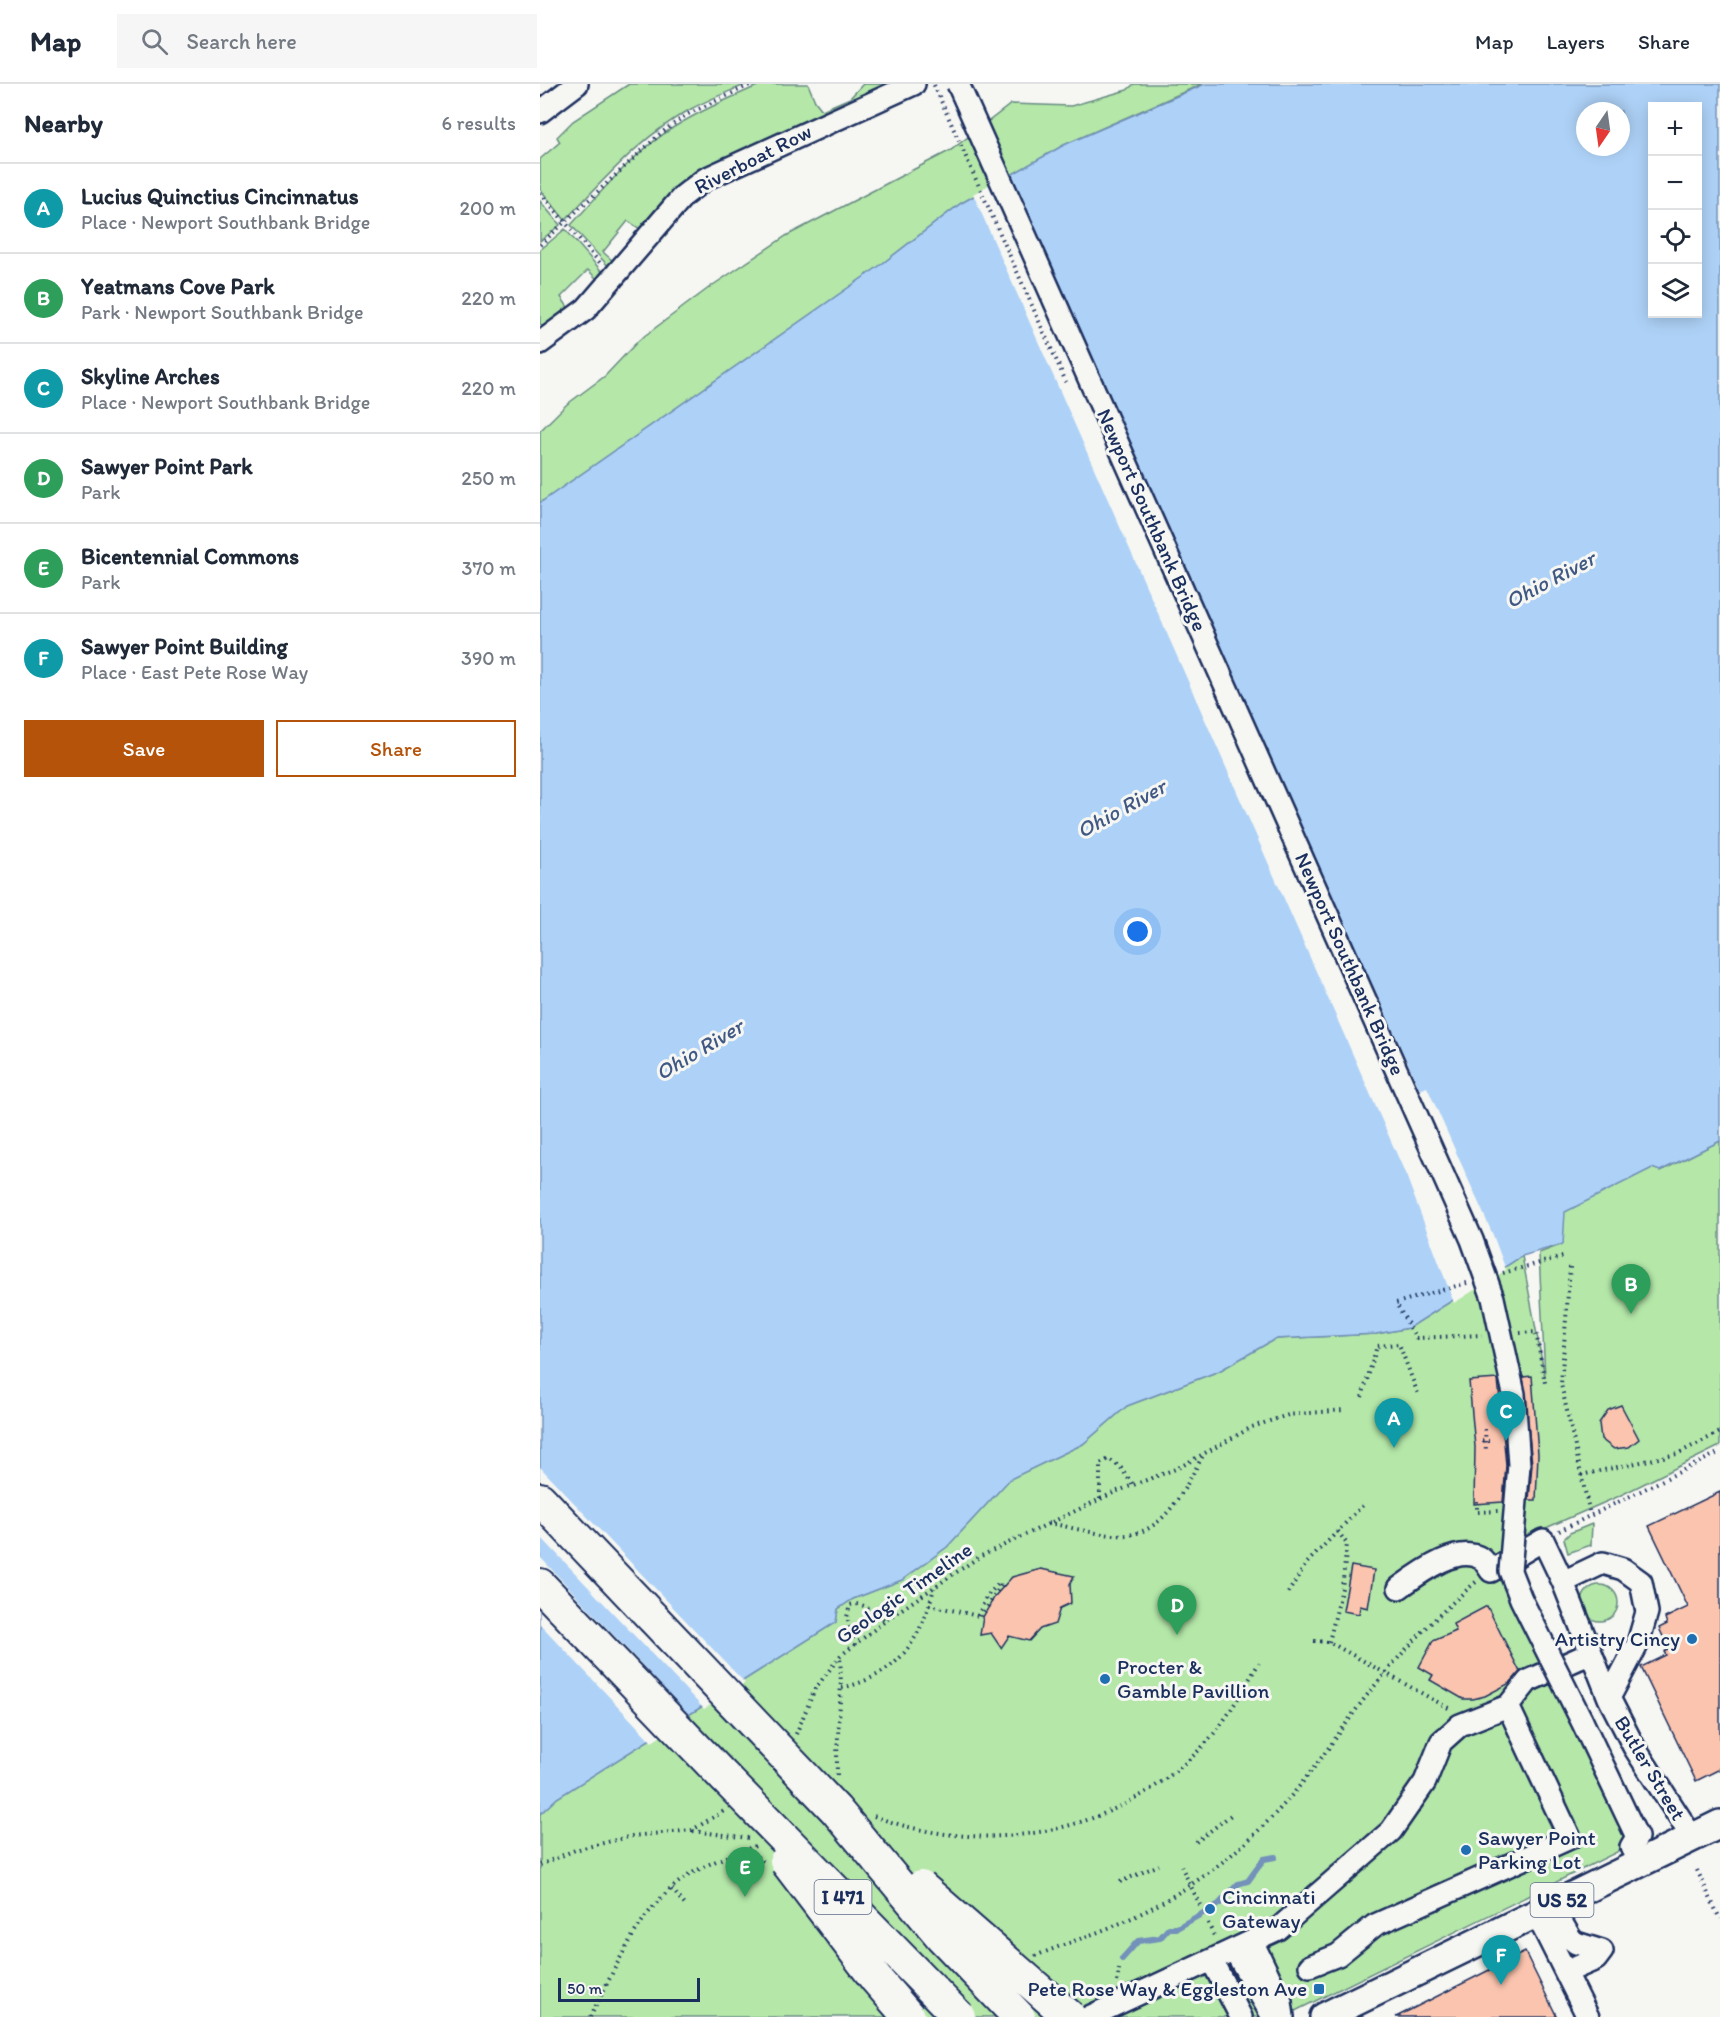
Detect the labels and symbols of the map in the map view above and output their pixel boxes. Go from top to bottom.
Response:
north arrow [1576,102,1630,156]
street label: Riverboat Row [690,118,816,199]
street label: Newport Southbank Bridge [1092,405,1213,635]
water label: Ohio River [1501,543,1602,614]
water label: Ohio River [1072,772,1173,844]
street label: Newport Southbank Bridge [1290,849,1411,1079]
your location [1123,917,1152,946]
water label: Ohio River [650,1011,750,1086]
pin: B [1612,1264,1650,1314]
pin: C [1486,1392,1526,1441]
pin: A [1374,1398,1414,1448]
street label: Geologic Timeline [831,1536,977,1649]
pin: D [1158,1586,1196,1635]
place label: Artistry Cincy [1555,1626,1680,1651]
marker: Artistry Cincy [1685,1632,1699,1646]
place label: Procter & Gamble Pavillion [1117,1654,1270,1703]
marker: Procter & Gamble Pavillion [1098,1672,1112,1686]
street label: Butler Street [1609,1711,1692,1825]
place label: Sawyer Point Parking Lot [1478,1825,1596,1874]
marker: Sawyer Point Parking Lot [1459,1843,1473,1857]
pin: E [726,1848,764,1897]
road number: I 471 [814,1880,872,1914]
road number: US 52 [1530,1883,1594,1917]
place label: Cincinnati Gateway [1222,1884,1316,1933]
marker: Cincinnati Gateway [1203,1902,1217,1916]
pin: F [1482,1936,1520,1985]
scale bar [558,1975,700,2002]
place label: Pete Rose Way & Eggleston Ave [1028,1976,1307,2001]
marker: Pete Rose Way & Eggleston Ave [1312,1982,1326,1996]

